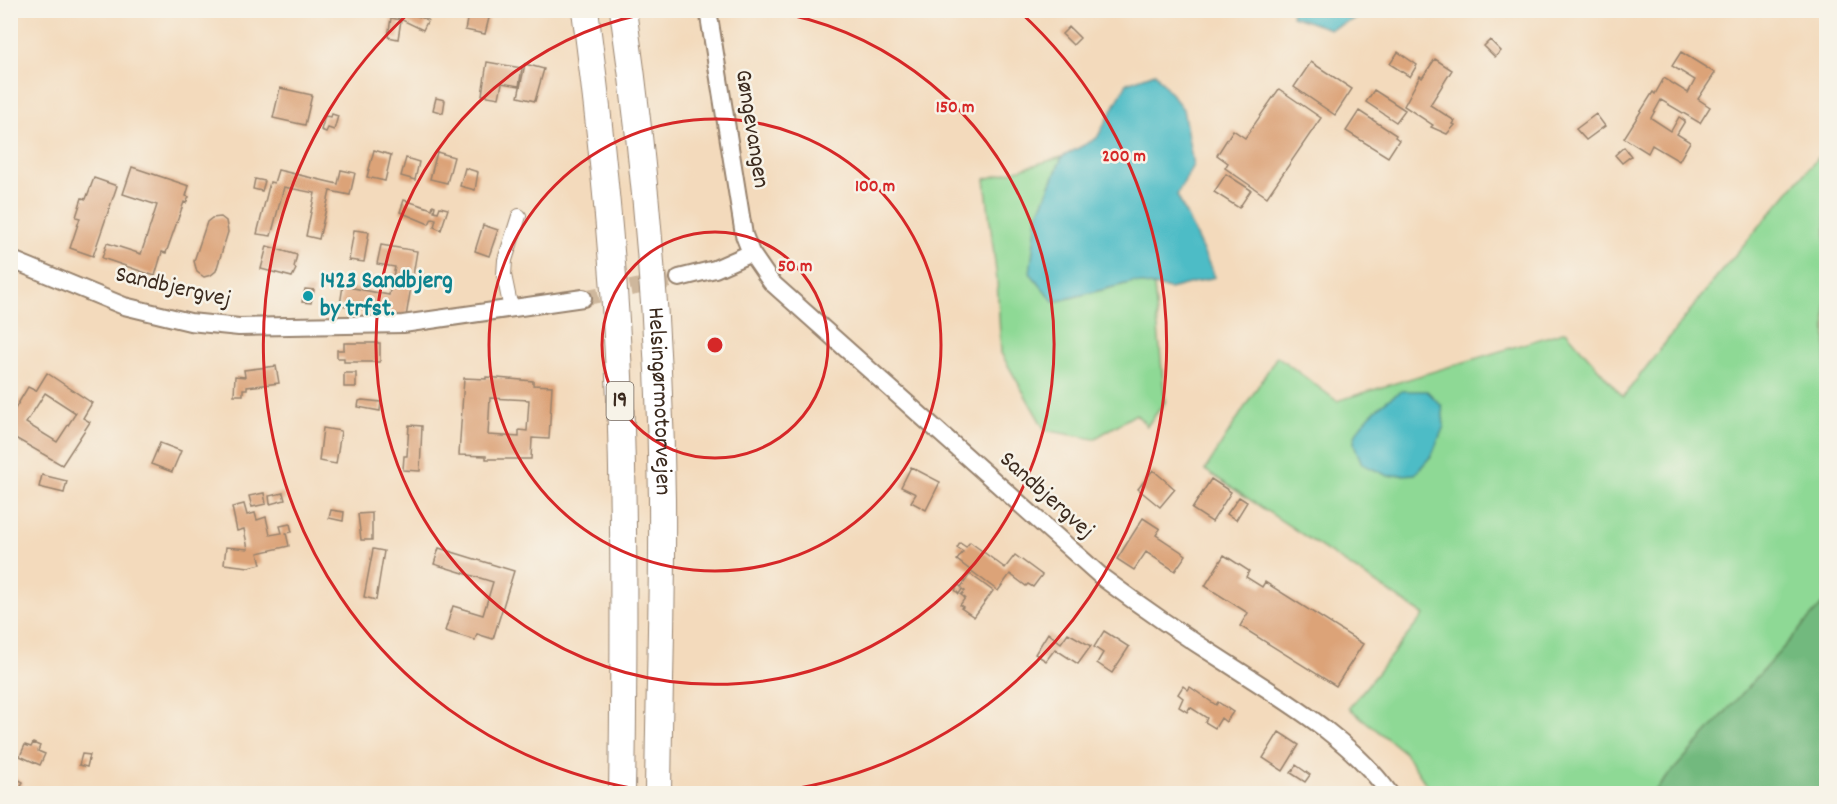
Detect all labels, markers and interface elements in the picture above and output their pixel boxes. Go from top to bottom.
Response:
street label: Gøngevangen [725,67,777,191]
text: 150 m [936,96,974,121]
text: 200 m [1102,145,1146,170]
text: 100 m [855,175,895,200]
text: 50 m [778,255,812,280]
street label: Sandbjergvej [112,258,234,318]
place label: 1423 Sandbjerg by trfst. [320,265,453,327]
marker: 1423 Sandbjerg by trfst. [301,289,315,303]
street label: Helsingørmotorvejen [637,306,679,496]
centre of rings [705,335,725,355]
road number: 19 [606,382,634,420]
street label: Sandbjergvej [991,444,1101,548]

